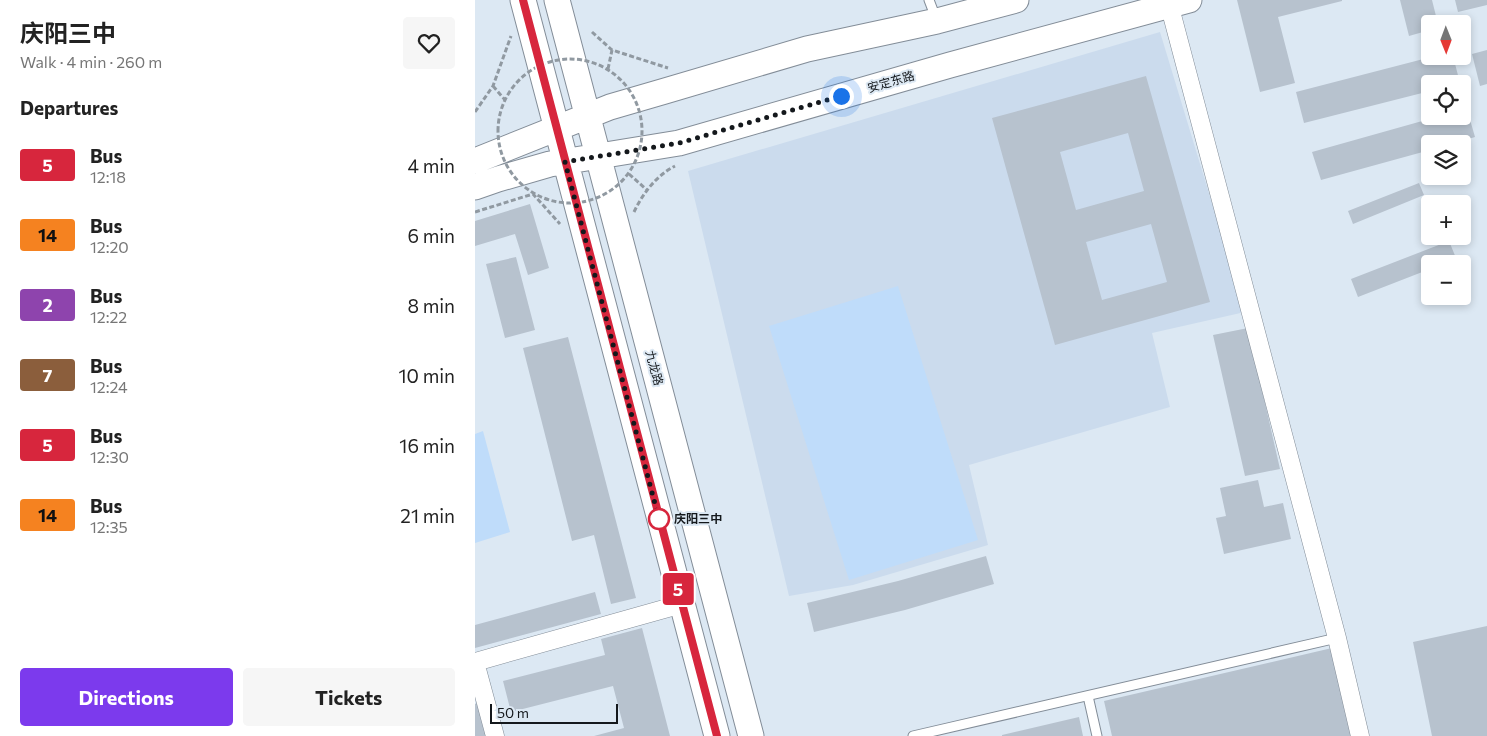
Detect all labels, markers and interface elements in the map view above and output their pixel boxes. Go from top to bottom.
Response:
north arrow [1421,15,1471,65]
map controls [1421,15,1471,305]
button: heart [403,17,455,69]
text: 庆阳三中 [20,18,116,47]
text: Walk · 4 min · 260 m [20,52,162,71]
street label: 安定东路 [866,68,916,94]
button: locate [1421,75,1471,125]
your location [829,84,854,109]
text: Departures [20,96,118,119]
button: layers [1421,135,1471,185]
text: Bus [90,144,122,167]
text: 5 [42,154,53,176]
text: 4 min [408,154,455,177]
text: 12:18 [90,167,126,186]
button: + [1421,195,1471,245]
text: Bus [90,214,122,237]
text: 14 [38,224,57,246]
text: 6 min [407,224,455,247]
text: 12:20 [90,237,129,256]
button: − [1421,255,1471,305]
text: Bus [90,284,122,307]
text: 2 [42,294,53,316]
text: 8 min [407,294,455,317]
text: 12:22 [90,307,127,326]
street label: 九龙路 [644,349,666,387]
text: Bus [90,354,122,377]
text: 7 [43,364,52,386]
text: 10 min [398,364,455,387]
text: 12:24 [90,377,128,396]
text: Bus [90,424,122,447]
text: 5 [42,434,53,456]
text: 16 min [399,434,455,457]
text: 12:30 [90,447,129,466]
text: Bus [90,494,122,517]
text: 14 [38,504,57,526]
text: 21 min [400,504,455,527]
marker: 庆阳三中 [648,508,670,530]
place label: 庆阳三中 [674,511,722,525]
text: 12:35 [90,517,128,536]
line badge: 5 [662,573,694,605]
text: 5 [673,578,683,600]
button: Directions [20,668,233,726]
button: Tickets [243,668,455,726]
scale bar [490,701,617,724]
text: 50 m [497,704,529,721]

